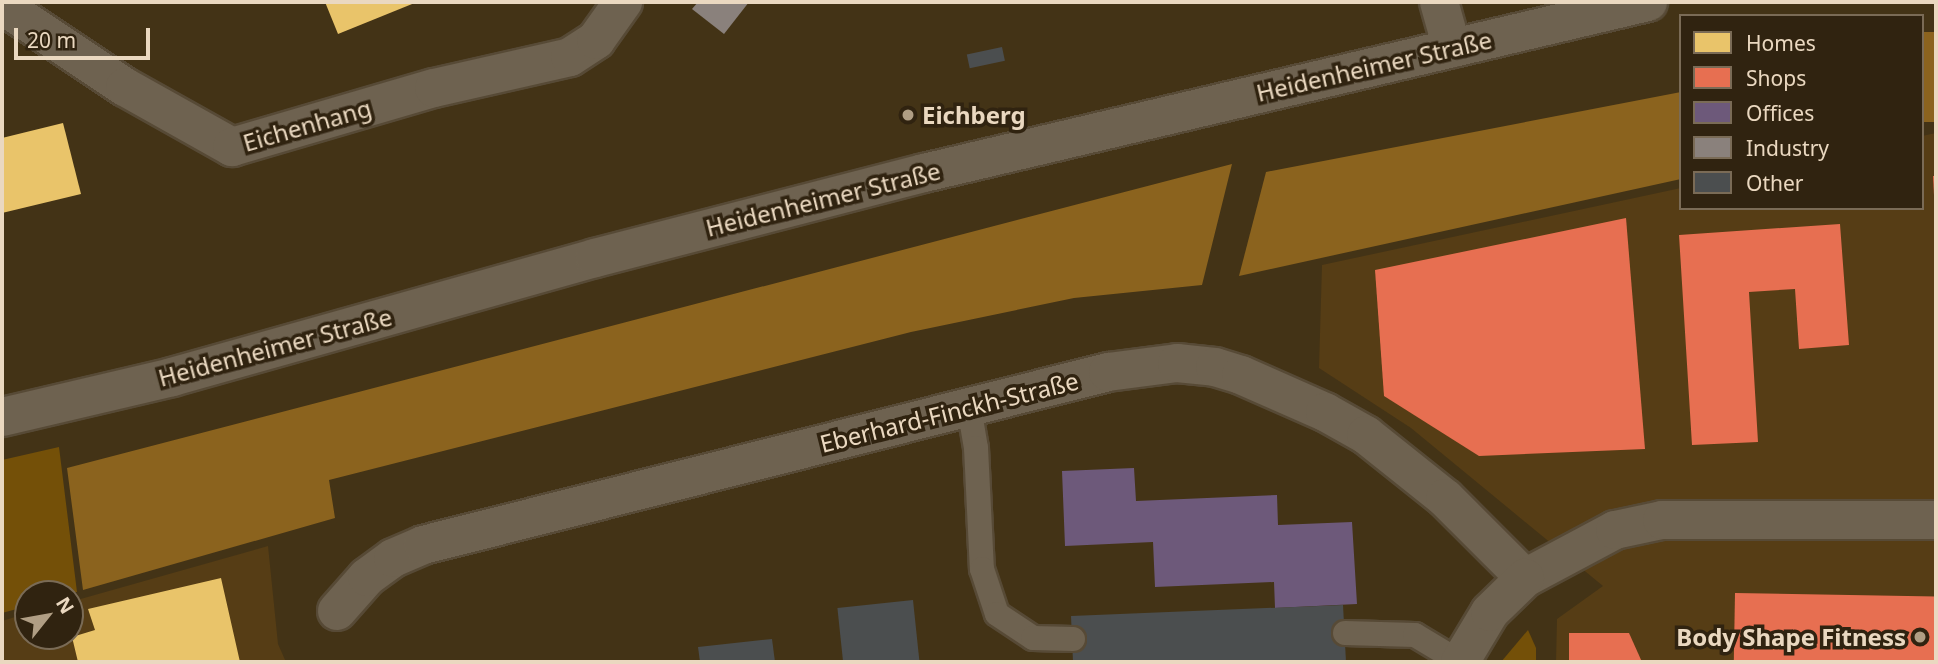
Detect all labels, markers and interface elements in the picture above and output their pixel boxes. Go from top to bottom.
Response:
scale bar [18,14,154,58]
legend [1679,14,1924,210]
street label: Heidenheimer Straße [1253,25,1495,107]
text: 20 m [27,26,76,54]
text: Homes [1746,29,1816,57]
text: Shops [1746,64,1806,92]
street label: Eichenhang [240,93,374,157]
text: Offices [1746,99,1814,127]
place label: Eichberg [922,101,1026,129]
marker: Eichberg [900,107,916,123]
text: Industry [1746,134,1829,162]
street label: Heidenheimer Straße [703,156,943,242]
text: Other [1746,169,1803,197]
street label: Heidenheimer Straße [155,302,395,392]
street label: Eberhard-Finckh-Straße [817,366,1081,458]
north arrow [14,580,84,650]
text: N [50,592,80,619]
place label: Body Shape Fitness [1676,623,1906,651]
marker: Body Shape Fitness [1912,629,1928,645]

